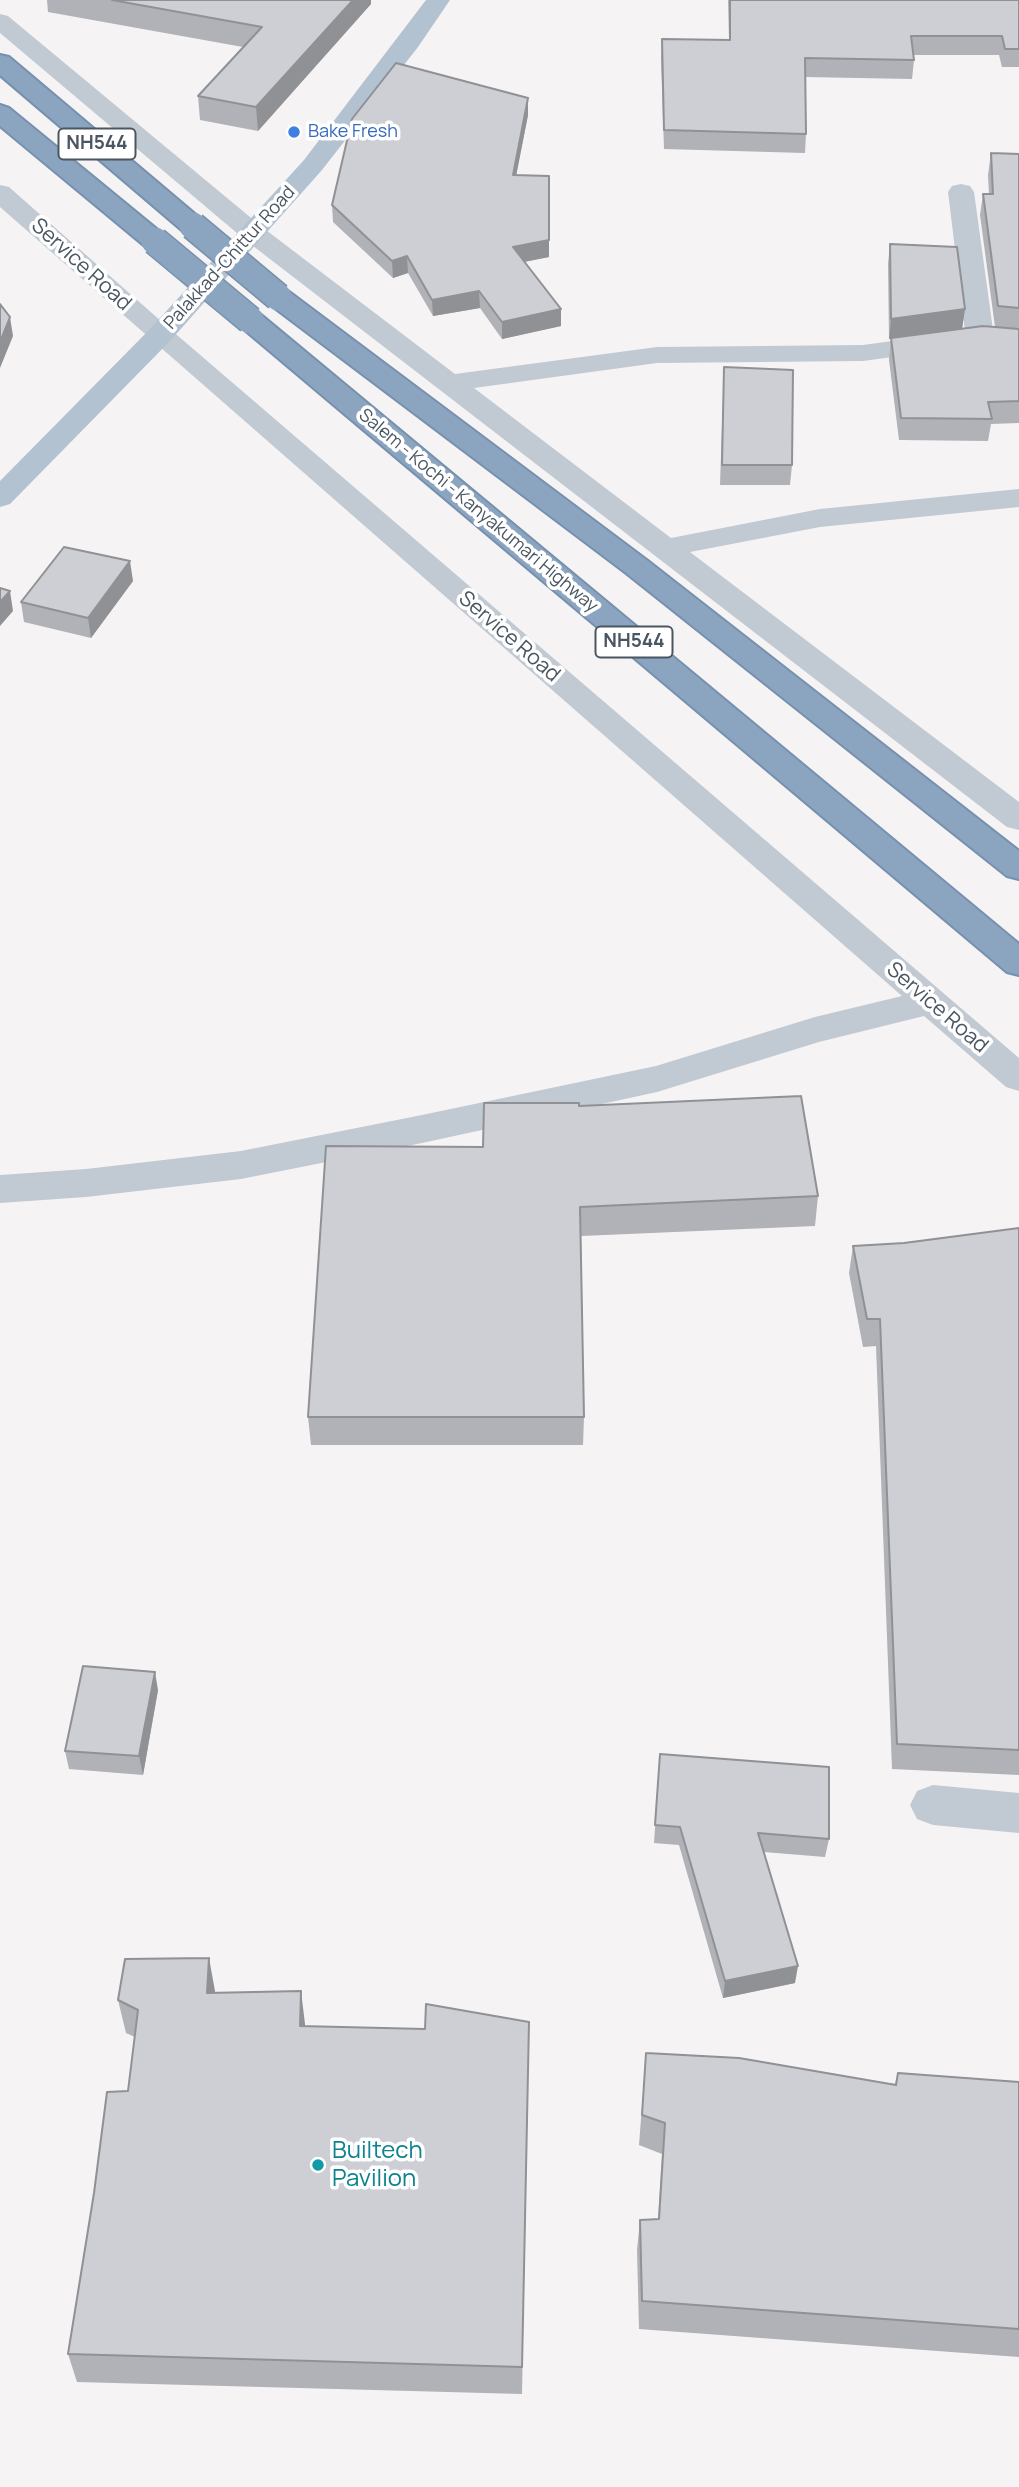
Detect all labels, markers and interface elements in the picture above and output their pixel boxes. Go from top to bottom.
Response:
place label: Bake Fresh [308,121,398,143]
marker: Bake Fresh [286,124,302,140]
road number: NH544 [58,128,136,160]
street label: Palakkad-Chittur Road [160,182,300,334]
street label: Service Road [26,214,136,316]
street label: Salem - Kochi - Kanyakumari Highway [354,405,602,617]
street label: Service Road [453,586,565,688]
road number: NH544 [596,626,672,657]
street label: Service Road [881,957,993,1059]
place label: Builtech Pavilion [332,2137,423,2193]
marker: Builtech Pavilion [310,2157,326,2173]

